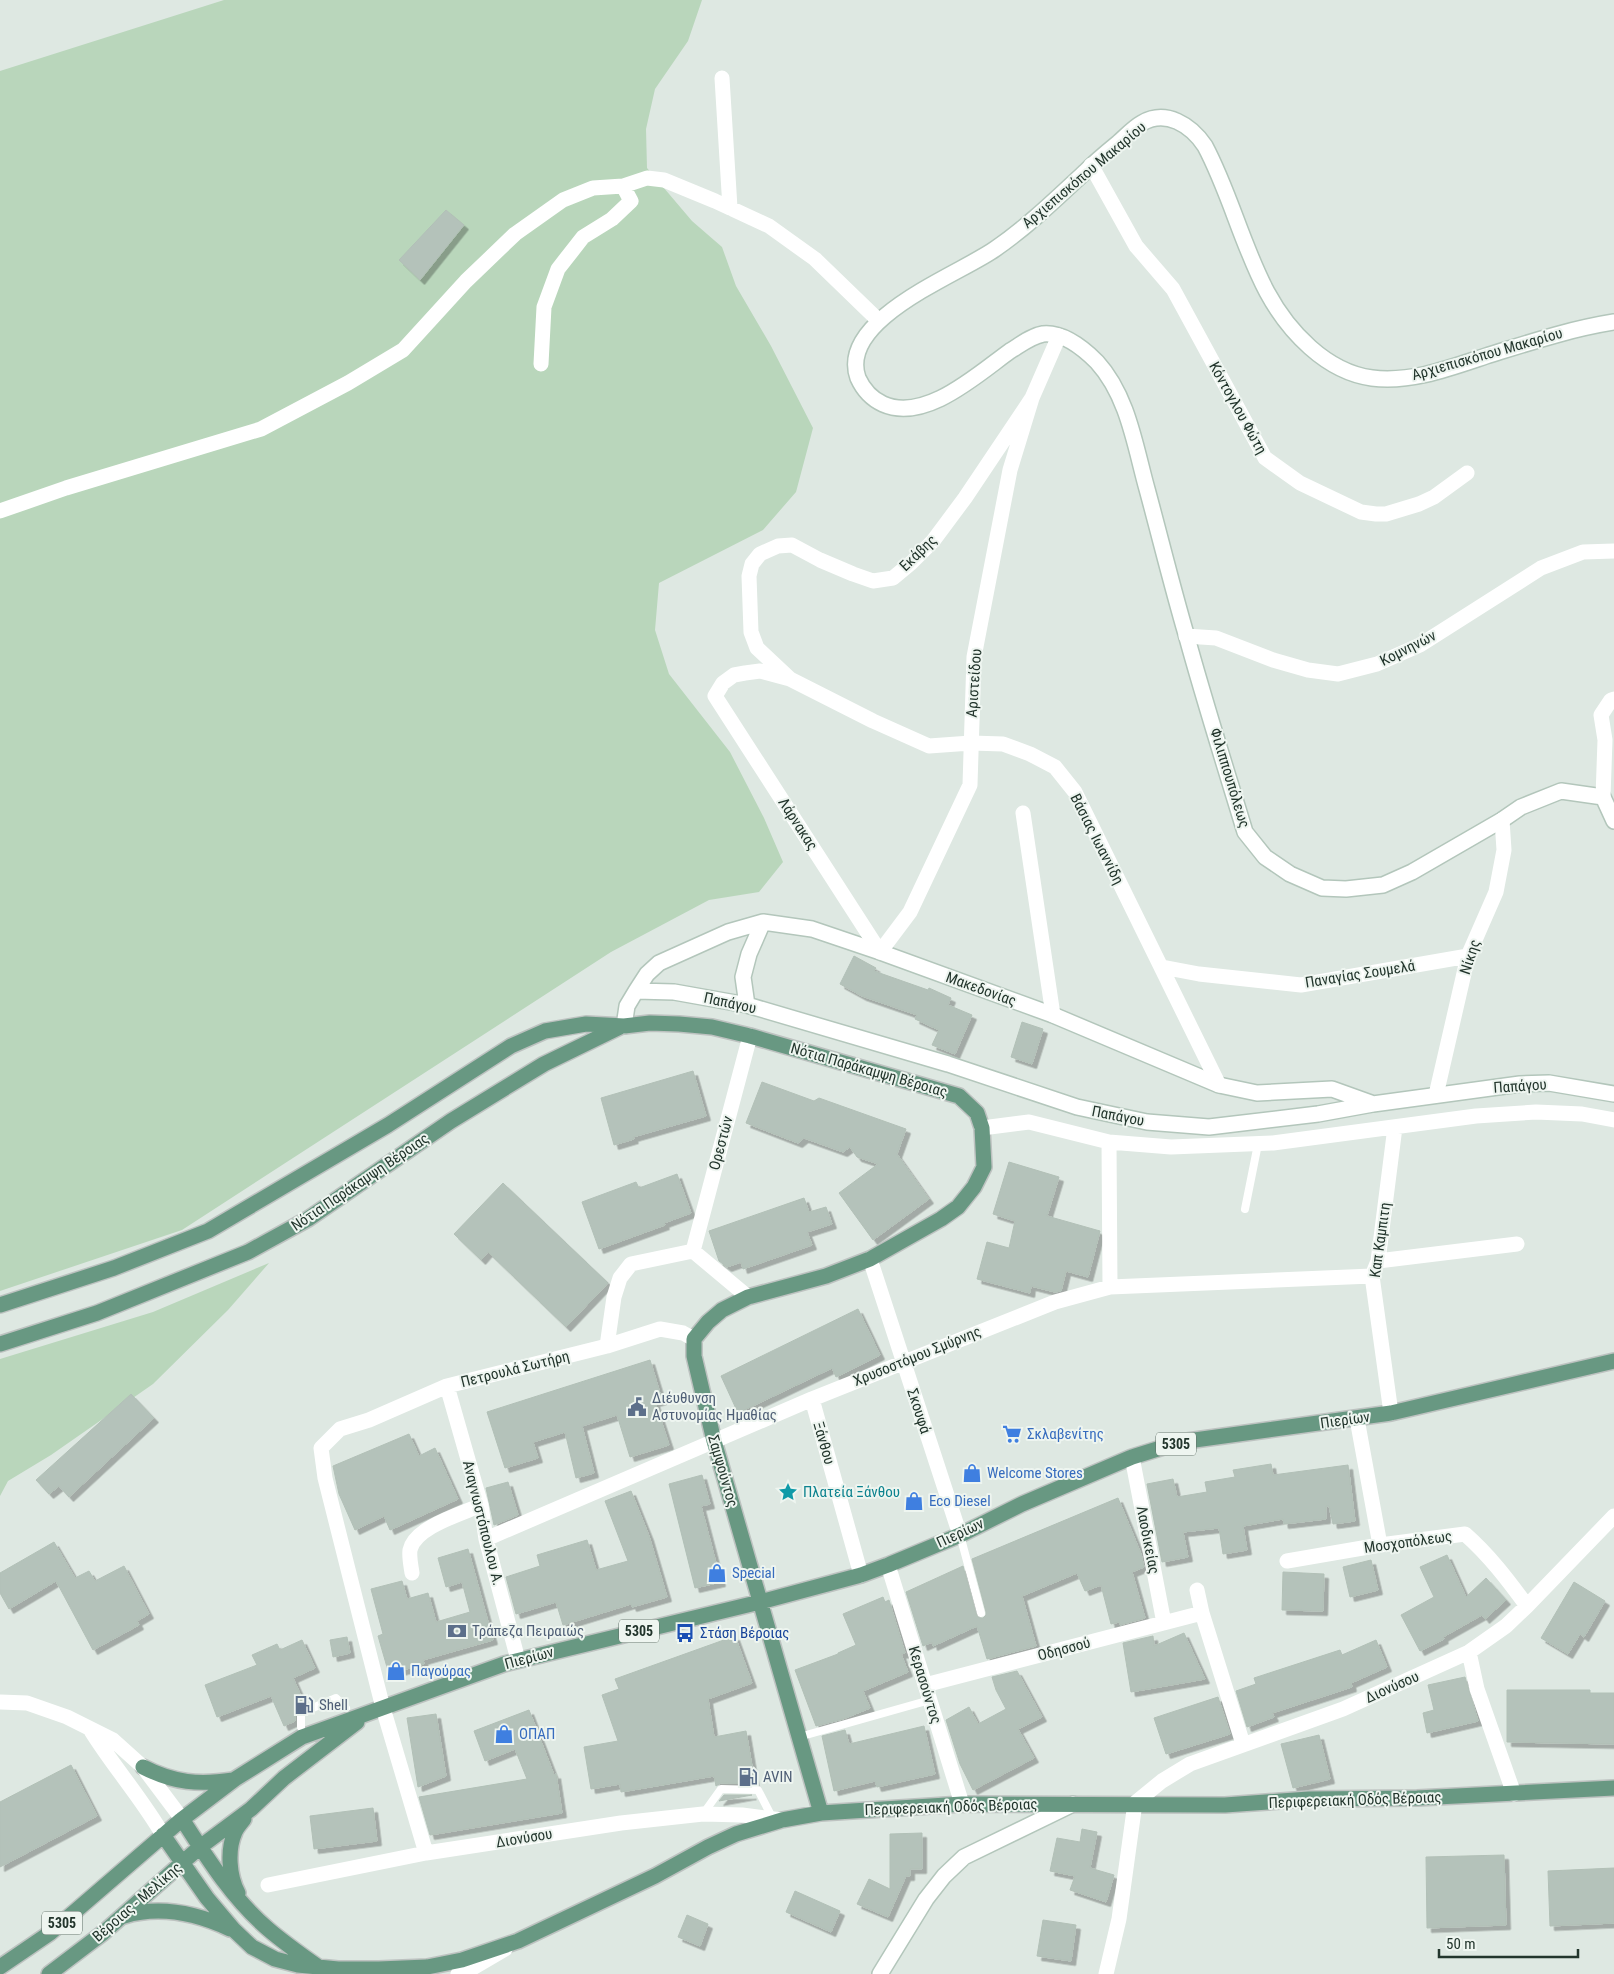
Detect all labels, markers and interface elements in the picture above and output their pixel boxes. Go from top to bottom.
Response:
street label: Αρχιεπισκόπου Μακαρίου [1018,118,1150,232]
street label: Αρχιεπισκόπου Μακαρίου [1410,324,1564,384]
street label: Κόντογλου Φώτη [1205,359,1271,457]
street label: Εκάβης [896,531,940,575]
street label: Κομνηνών [1377,626,1440,670]
street label: Αριστείδου [963,648,985,718]
street label: Φιλιππουπόλεως [1206,726,1254,830]
street label: Βάσιας Ιωαννίδη [1066,791,1128,887]
street label: Λάρνακας [774,794,822,854]
street label: Νίκης [1456,937,1484,977]
street label: Παναγίας Σουμελά [1304,956,1417,992]
street label: Μακεδονίας [943,968,1019,1010]
street label: Παπάγου [702,989,758,1017]
street label: Νότια Παράκαμψη Βέροιας [789,1039,949,1101]
street label: Παπάγου [1493,1075,1547,1097]
street label: Παπάγου [1090,1102,1146,1130]
street label: Ορεστών [705,1113,737,1172]
street label: Νότια Παράκαμψη Βέροιας [288,1129,432,1235]
street label: Καπ Καμπιτη [1366,1201,1394,1279]
street label: Χρυσοστόμου Σμύρνης [851,1322,983,1390]
street label: Πετρουλά Σωτήρη [459,1347,571,1391]
street label: Σκουφά [903,1386,935,1436]
place label: Διέυθυνση Αστυνομίας Ημαθίας [652,1389,777,1424]
public building icon: Διέυθυνση Αστυνομίας Ημαθίας [626,1396,648,1418]
street label: Πιερίων [1319,1408,1372,1432]
street label: Ξάνθου [809,1420,839,1466]
supermarket icon: Σκλαβενίτης [1001,1423,1023,1445]
place label: Σκλαβενίτης [1027,1425,1104,1443]
road number: 5305 [1156,1432,1196,1456]
street label: Σαμψούντος [704,1433,742,1509]
street label: Αναγνωστόπουλου Α. [459,1459,507,1587]
shop icon: Welcome Stores [961,1462,983,1484]
place label: Welcome Stores [987,1464,1083,1482]
place icon: Πλατεία Ξάνθου [777,1481,799,1503]
place label: Πλατεία Ξάνθου [803,1483,900,1501]
shop icon: Eco Diesel [903,1490,925,1512]
place label: Eco Diesel [929,1492,991,1510]
street label: Λαοδικείας [1133,1504,1163,1576]
street label: Πιερίων [934,1514,987,1552]
street label: Μοσχοπόλεως [1363,1527,1453,1557]
shop icon: Special [706,1562,728,1584]
place label: Special [732,1564,775,1582]
bank icon: Τράπεζα Πειραιώς [446,1620,468,1642]
road number: 5305 [619,1620,659,1642]
place label: Τράπεζα Πειραιώς [472,1622,584,1640]
bus stop icon: Στάση Βέροιας [674,1622,696,1644]
place label: Στάση Βέροιας [700,1624,789,1642]
street label: Οδησσού [1036,1633,1092,1665]
street label: Πιερίων [503,1643,556,1673]
street label: Κερασούντος [905,1644,945,1726]
shop icon: Παγούρας [385,1660,407,1682]
place label: Παγούρας [411,1662,471,1680]
street label: Διονύσου [1362,1667,1422,1707]
fuel station icon: Shell [293,1694,315,1716]
place label: Shell [319,1696,348,1714]
shop icon: ΟΠΑΠ [493,1723,515,1745]
place label: ΟΠΑΠ [519,1725,555,1743]
fuel station icon: AVIN [737,1766,759,1788]
place label: AVIN [763,1768,792,1786]
street label: Περιφερειακή Οδός Βέροιας [1268,1788,1442,1812]
street label: Περιφερειακή Οδός Βέροιας [864,1795,1038,1819]
street label: Διονύσου [494,1825,554,1851]
street label: Βέροιας - Μελίκης [89,1859,185,1945]
road number: 5305 [42,1912,82,1935]
scale bar [1439,1926,1578,1958]
text: 50 m [1446,1935,1476,1953]

